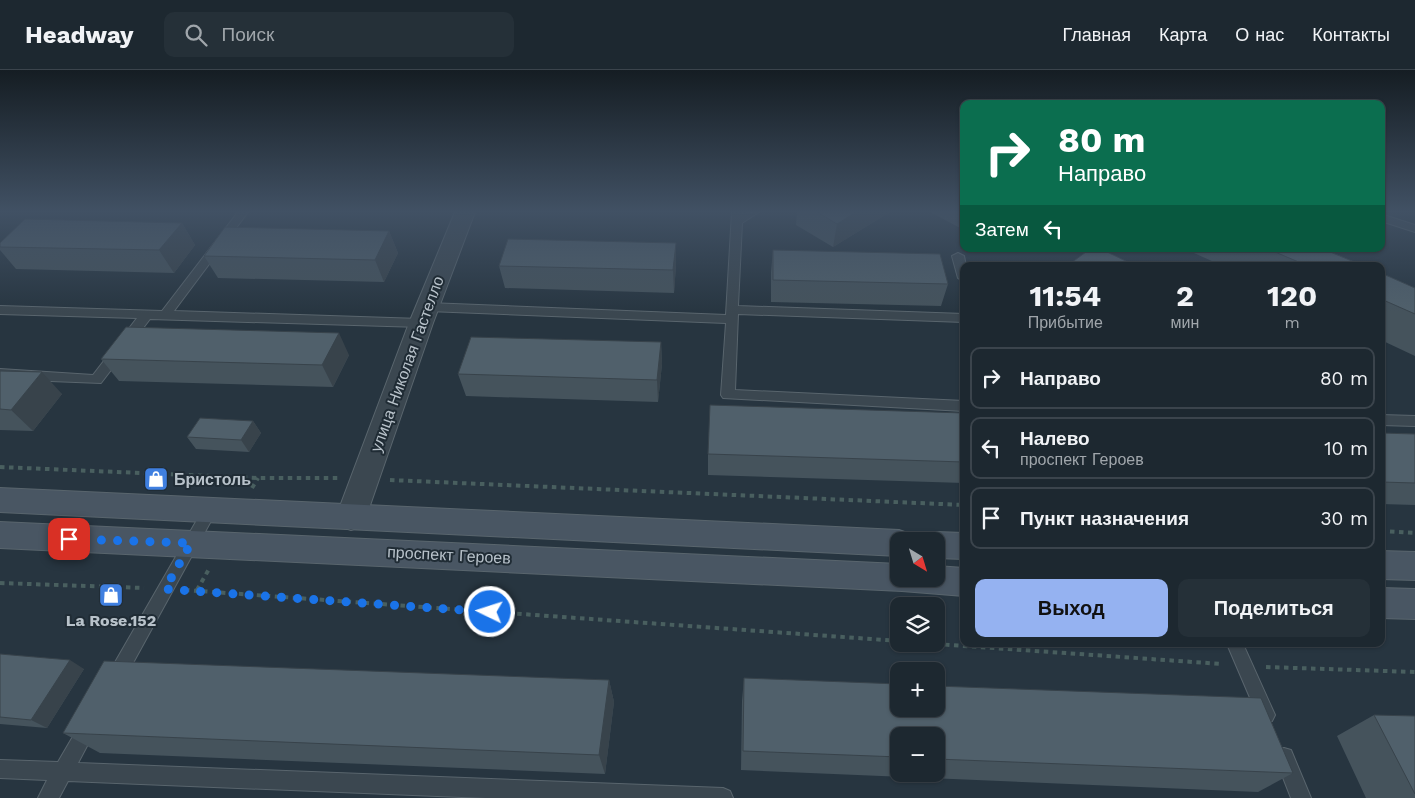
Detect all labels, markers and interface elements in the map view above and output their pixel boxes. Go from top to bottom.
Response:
search box [164,12,514,57]
text: Headway [25,21,134,49]
icon: search [182,21,210,49]
text: Поиск [222,23,274,46]
text: Главная [1062,24,1131,45]
text: Карта [1159,24,1207,45]
text: О нас [1235,24,1284,45]
text: Контакты [1312,24,1390,45]
text: 80 m [1058,119,1145,161]
icon: right [975,120,1040,185]
text: Направо [1058,161,1146,186]
icon: left [1039,215,1067,243]
text: Затем [975,218,1029,241]
street label: улица Николая Гастелло [366,273,448,455]
text: 11:54 [1029,278,1101,313]
text: 2 [1176,278,1194,313]
text: 120 [1267,278,1317,313]
text: Прибытие [1028,313,1103,332]
text: мин [1171,313,1199,332]
text: m [1285,313,1300,332]
icon: right [977,364,1005,392]
text: Направо [1020,367,1101,390]
text: 80 m [1320,367,1368,390]
text: Налево [1020,427,1090,450]
icon: left [977,434,1005,462]
text: 10 m [1324,437,1368,460]
text: проспект Героев [1020,450,1144,469]
shop icon: Бристоль [143,466,169,492]
place label: Бристоль [174,470,251,489]
icon: arrive [977,504,1005,532]
text: Пункт назначения [1020,507,1189,530]
text: 30 m [1321,507,1368,530]
pin [48,518,90,560]
icon: arrive [55,525,83,553]
north arrow [890,532,945,588]
map controls [890,532,945,782]
street label: проспект Героев [387,542,511,568]
button: Выход [975,579,1168,637]
button: Поделиться [1178,579,1370,637]
shop icon: La Rose.152 [98,582,124,608]
position arrow [463,585,515,637]
button: layers [890,597,945,652]
place label: La Rose.152 [66,611,156,630]
button: + [890,662,945,717]
button: − [890,727,945,782]

